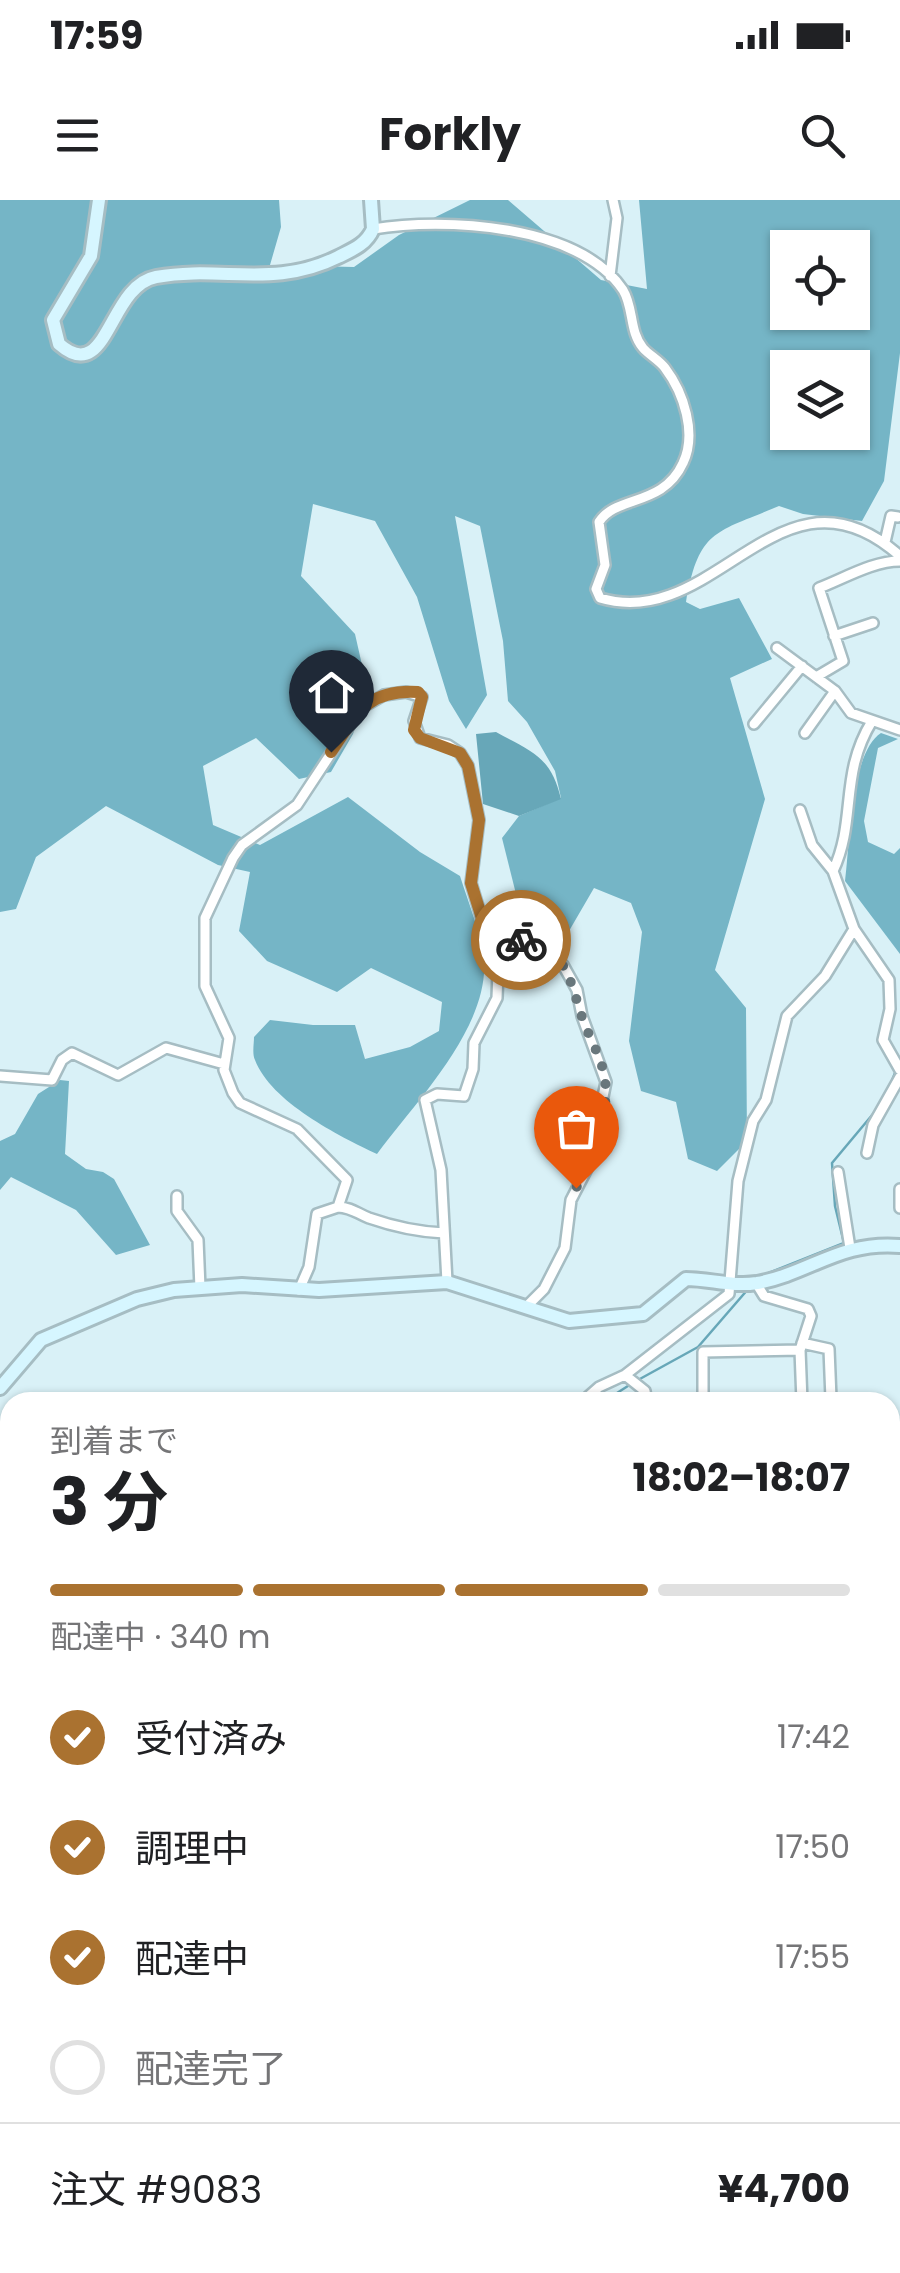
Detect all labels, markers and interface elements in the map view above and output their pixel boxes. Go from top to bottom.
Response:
text: 17:59 [50,9,143,62]
text: Forkly [379,103,521,166]
icon: menu [50,108,105,163]
icon: search [795,108,850,163]
map controls [770,230,870,450]
button: locate [770,230,870,330]
button: layers [770,350,870,450]
pin [289,650,374,753]
icon: home [304,665,359,720]
courier [471,890,571,990]
icon: bike [494,913,549,968]
pin [534,1086,619,1189]
icon: bag [549,1101,604,1156]
text: 到着まで [50,1418,178,1463]
text: 18:02–18:07 [633,1451,850,1504]
text: 3 分 [50,1457,168,1548]
text: 配達中 · 340 m [50,1614,270,1659]
icon: check [50,1710,105,1765]
text: 受付済み [135,1712,287,1765]
text: 17:42 [777,1714,850,1759]
icon: check [50,1820,105,1875]
text: 調理中 [135,1822,249,1875]
text: 17:50 [775,1824,850,1869]
icon: check [50,1930,105,1985]
text: 配達中 [135,1932,249,1985]
text: 17:55 [775,1934,850,1979]
text: 配達完了 [135,2042,287,2095]
text: ¥4,700 [718,2162,850,2215]
text: 注文 #9083 [50,2163,262,2216]

